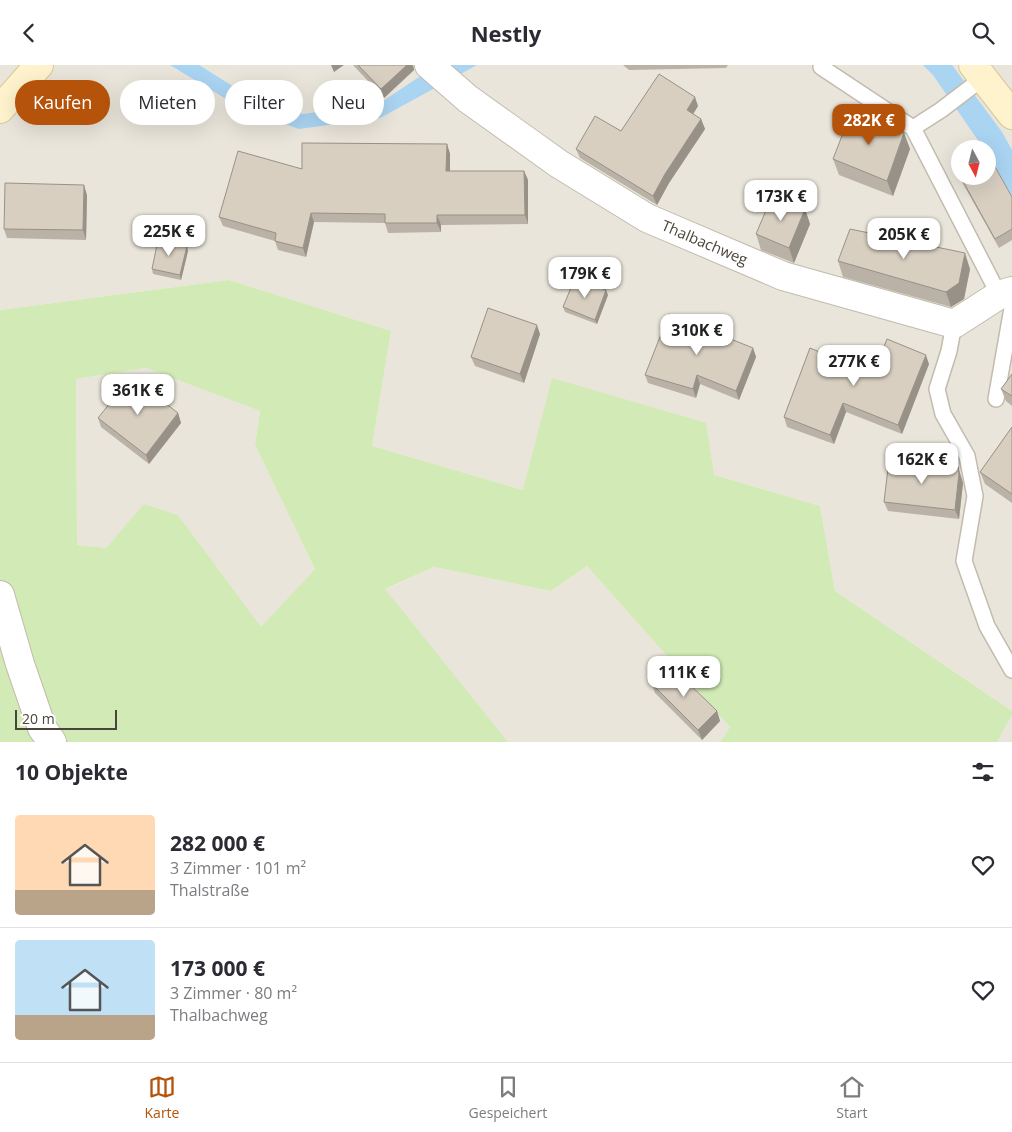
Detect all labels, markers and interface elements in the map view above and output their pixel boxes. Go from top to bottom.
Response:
text: Nestly [471,18,541,48]
icon: back [15,19,43,47]
icon: search [969,19,997,47]
chip: Kaufen [15,80,110,125]
chip: Mieten [120,80,215,125]
chip: Filter [225,80,303,125]
chip: Neu [313,80,384,125]
pin: 282K € [828,103,910,146]
text: 282K € [843,109,895,131]
north arrow [951,140,996,185]
map controls [951,140,996,185]
pin: 173K € [740,179,822,222]
text: 173K € [755,185,807,207]
pin: 225K € [128,215,210,257]
street label: Thalbachweg [659,215,751,269]
pin: 205K € [863,217,945,260]
text: 225K € [143,220,195,242]
text: 205K € [878,223,930,245]
pin: 179K € [544,257,626,299]
text: 179K € [559,262,611,284]
pin: 310K € [656,313,738,356]
text: 310K € [671,319,723,341]
pin: 277K € [813,345,895,387]
text: 277K € [828,350,880,372]
pin: 361K € [97,373,179,416]
text: 361K € [112,379,164,401]
pin: 162K € [881,443,963,485]
text: 162K € [896,448,948,470]
pin: 111K € [643,655,725,698]
text: 111K € [658,661,710,683]
scale bar [15,707,118,730]
text: 20 m [22,709,55,728]
text: 10 Objekte [15,758,128,786]
icon: filters [969,758,997,786]
text: 282 000 € [170,829,265,857]
icon: home [55,835,115,895]
icon: heart [969,851,997,879]
text: 3 Zimmer · 101 m² [170,857,306,879]
text: Thalstraße [170,879,249,901]
text: 173 000 € [170,954,265,982]
icon: home [55,960,115,1020]
icon: heart [969,976,997,1004]
text: 3 Zimmer · 80 m² [170,982,297,1004]
text: Thalbachweg [170,1004,268,1026]
tab: Karte [145,1073,179,1122]
tab: Gespeichert [469,1073,547,1122]
tab: Start [836,1073,867,1122]

